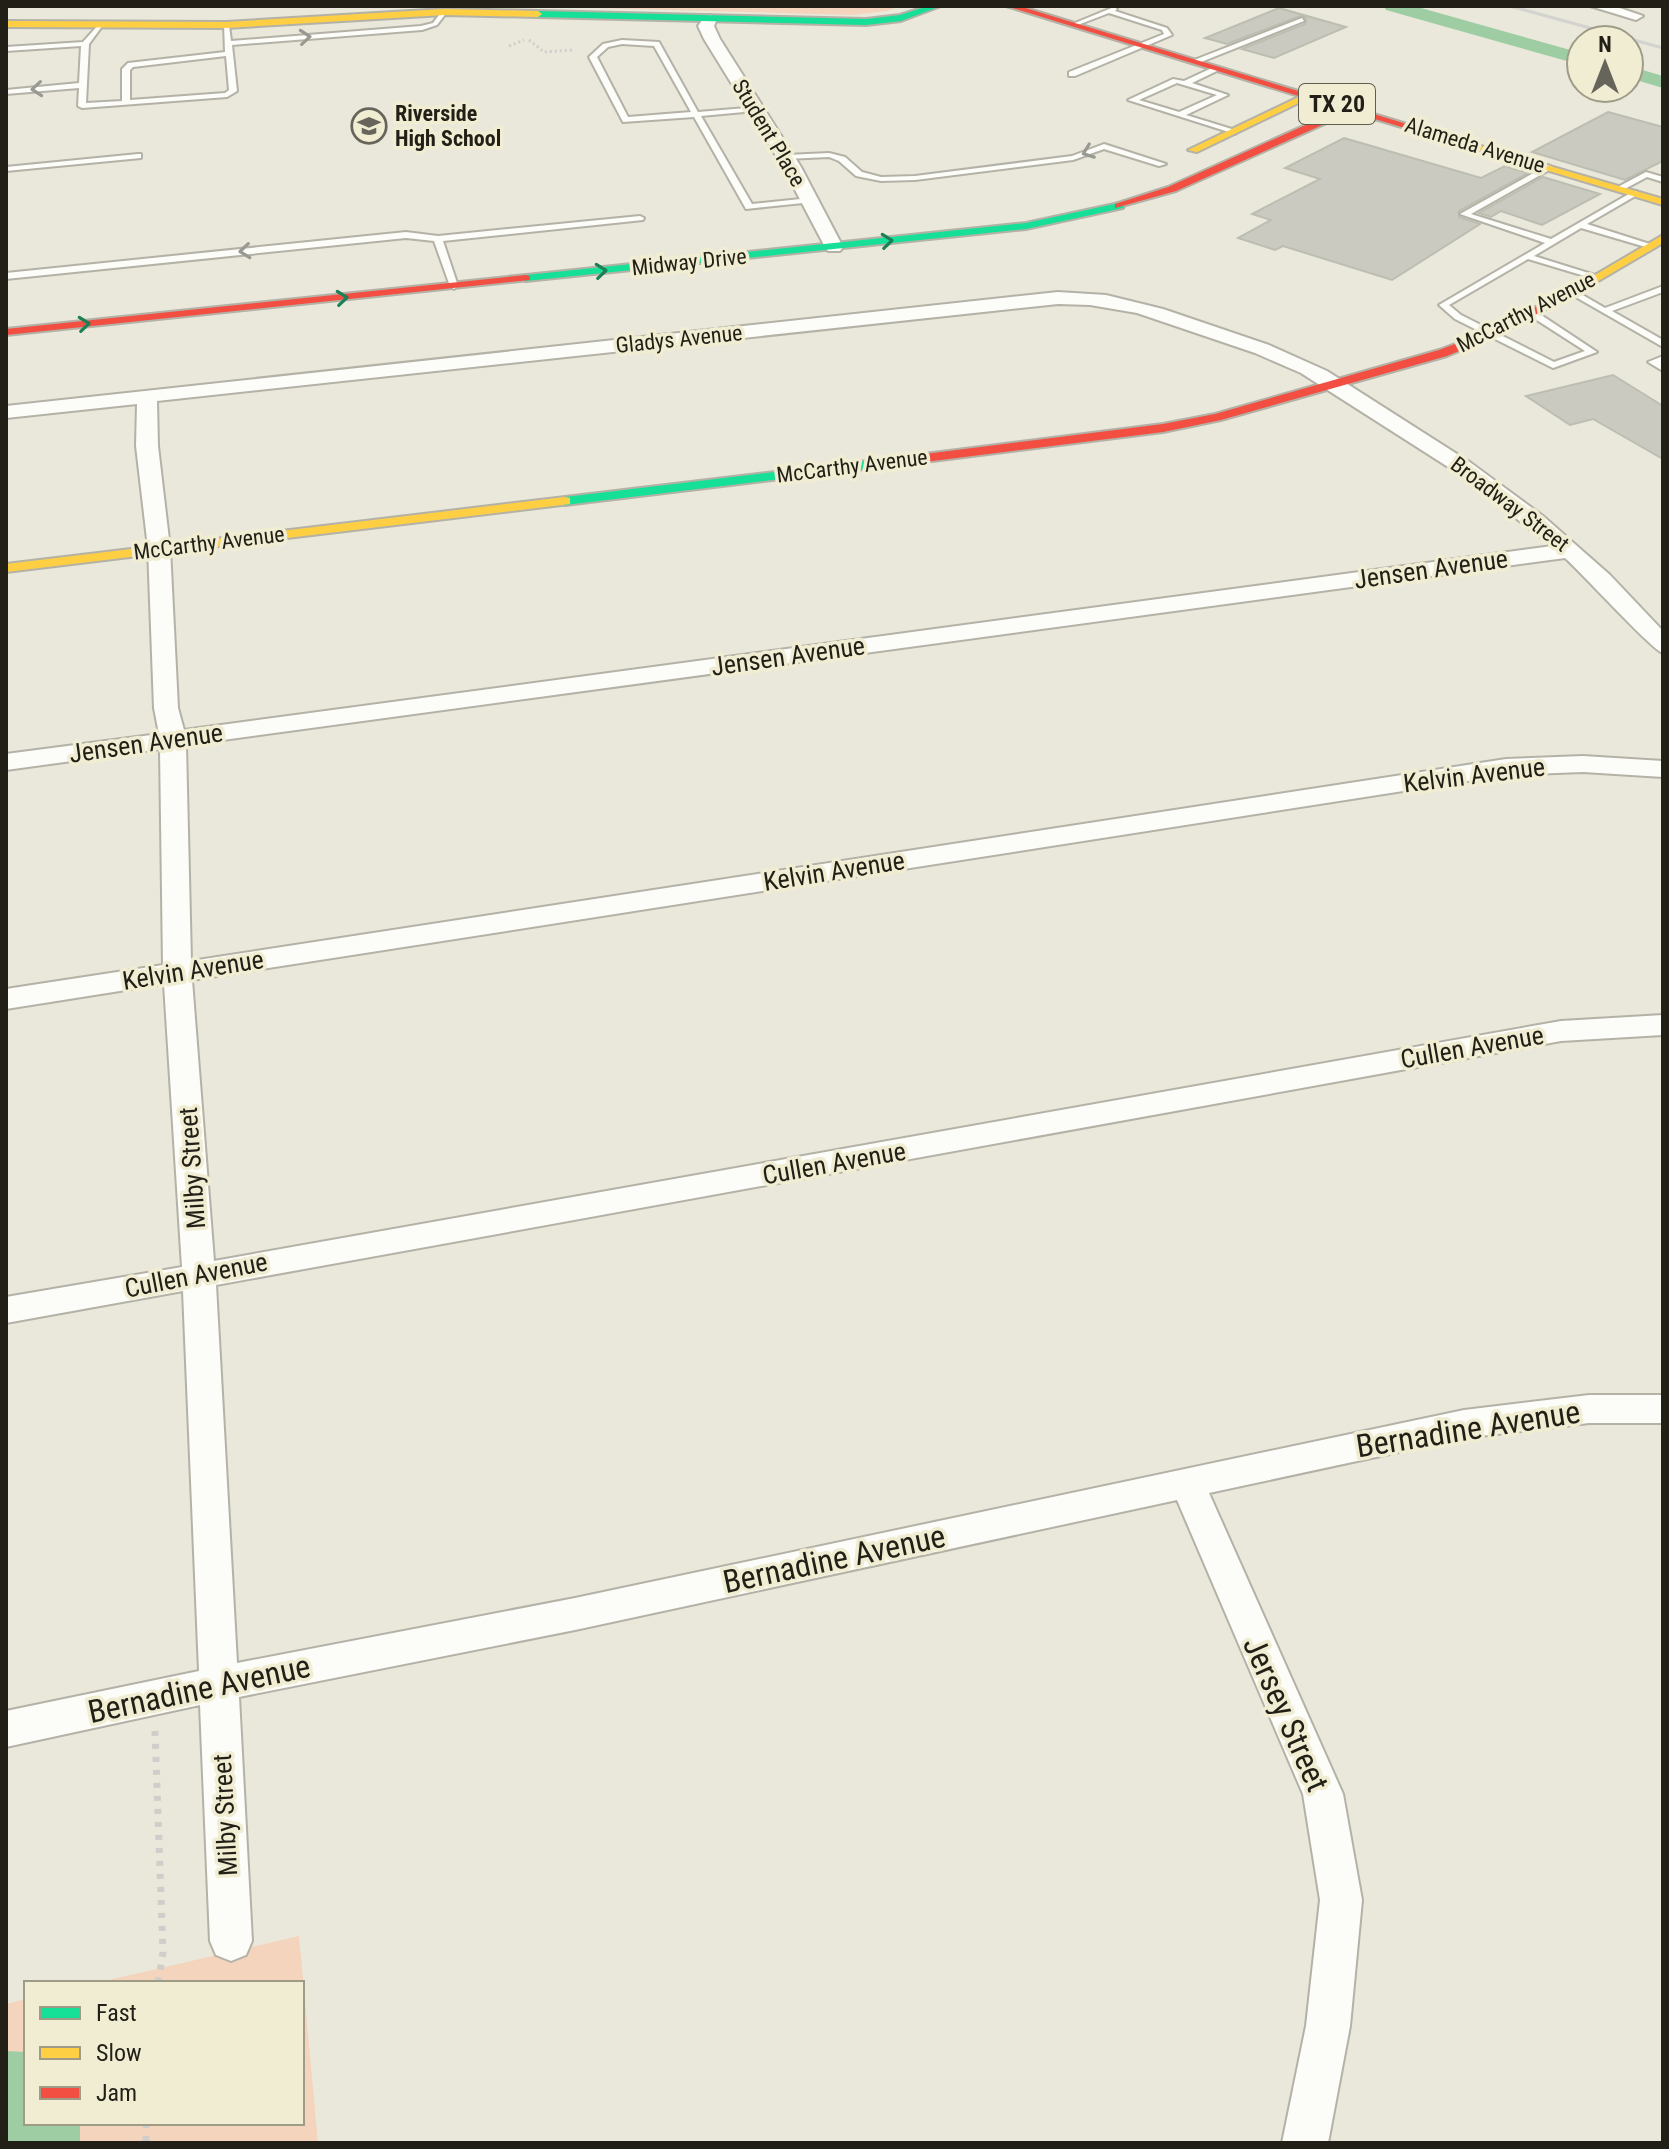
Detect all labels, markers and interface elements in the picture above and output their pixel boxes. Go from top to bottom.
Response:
north arrow [1565,24,1645,104]
one-way arrow [299,29,312,46]
text: N [1598,32,1612,57]
street label: Student Place [727,75,811,191]
one-way arrow [30,80,43,97]
road number: TX 20 [1299,84,1375,124]
place label: Riverside High School [395,101,501,151]
school or university icon: Riverside High School [350,107,388,145]
street label: Alameda Avenue [1402,112,1548,178]
one-way arrow [1082,142,1096,159]
one-way arrow [881,233,894,250]
one-way arrow [238,243,251,260]
street label: Midway Drive [630,244,748,280]
one-way arrow [595,263,608,280]
street label: McCarthy Avenue [1453,266,1599,358]
one-way arrow [336,289,349,306]
one-way arrow [78,316,91,333]
street label: Gladys Avenue [614,320,744,358]
street label: McCarthy Avenue [775,444,929,488]
street label: Broadway Street [1446,451,1574,557]
street label: McCarthy Avenue [132,521,286,565]
street label: Jensen Avenue [1352,543,1510,595]
street label: Jensen Avenue [709,630,867,682]
street label: Jensen Avenue [67,717,225,769]
street label: Kelvin Avenue [1401,751,1547,799]
street label: Kelvin Avenue [761,845,907,897]
street label: Kelvin Avenue [120,944,266,996]
street label: Cullen Avenue [1398,1020,1546,1074]
street label: Milby Street [173,1106,211,1230]
street label: Cullen Avenue [760,1136,908,1190]
street label: Cullen Avenue [122,1246,270,1304]
street label: Bernadine Avenue [1353,1393,1583,1465]
street label: Bernadine Avenue [719,1517,949,1601]
street label: Jersey Street [1235,1631,1337,1797]
street label: Bernadine Avenue [84,1647,314,1731]
street label: Milby Street [207,1753,243,1877]
legend [24,1981,304,2125]
text: Fast [96,1999,137,2027]
text: Slow [96,2039,142,2067]
text: Jam [96,2079,137,2107]

